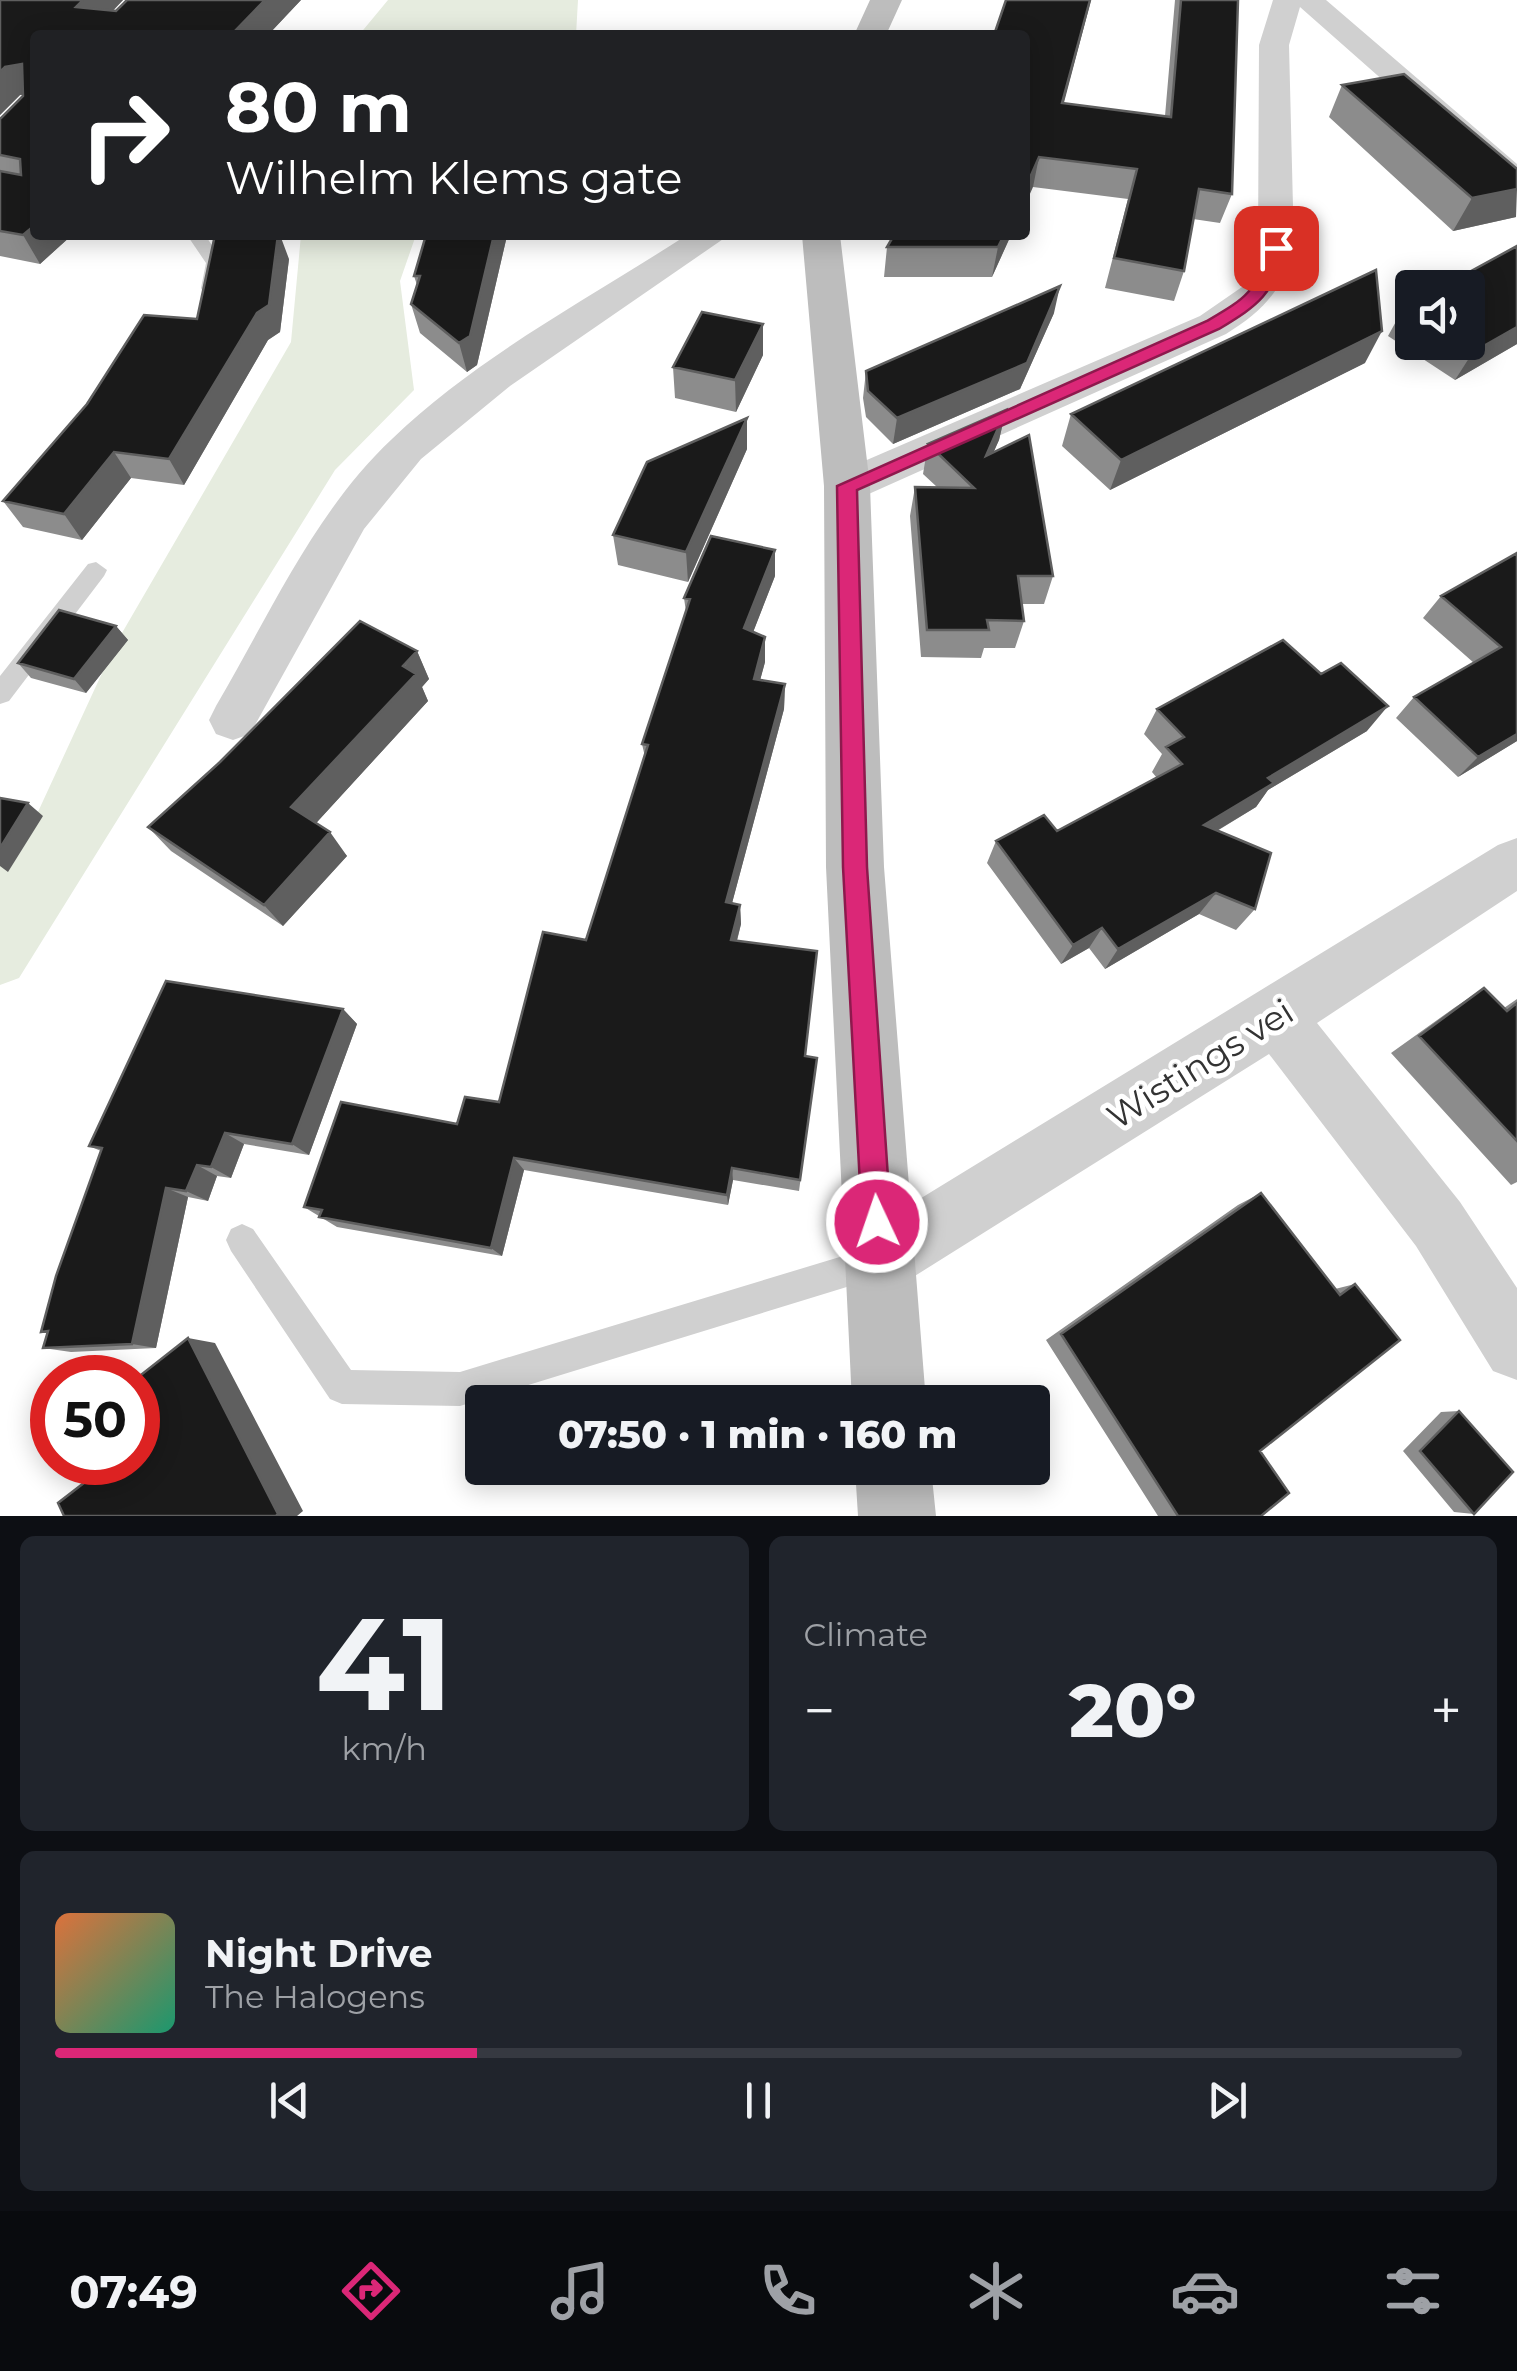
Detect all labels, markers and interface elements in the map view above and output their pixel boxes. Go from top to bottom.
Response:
text: 80 m [225,64,412,150]
icon: right [60,70,190,200]
text: Wilhelm Klems gate [225,150,682,205]
pin [1234,206,1319,291]
icon: arrive [1249,221,1304,276]
map controls [1395,270,1485,360]
button: sound [1395,270,1485,360]
street label: Wistings vei [1099,990,1301,1138]
position arrow [825,1170,929,1274]
speed limit sign: 50 [30,1355,160,1485]
text: 07:50 · 1 min · 160 m [558,1411,957,1458]
text: 41 [316,1584,453,1743]
text: Climate [804,1615,928,1654]
text: 20° [1069,1664,1197,1756]
text: − [804,1677,835,1744]
text: + [1430,1677,1462,1744]
text: km/h [342,1729,427,1768]
text: Night Drive [205,1930,432,1977]
text: The Halogens [205,1977,425,2016]
icon: previous [262,2073,317,2128]
icon: pause [731,2073,786,2128]
icon: next [1200,2073,1255,2128]
icon: directions [336,2256,406,2326]
icon: music [545,2256,615,2326]
icon: phone [753,2256,823,2326]
icon: climate [961,2256,1031,2326]
icon: car [1170,2256,1240,2326]
icon: filters [1378,2256,1448,2326]
text: 07:49 [69,2264,198,2319]

